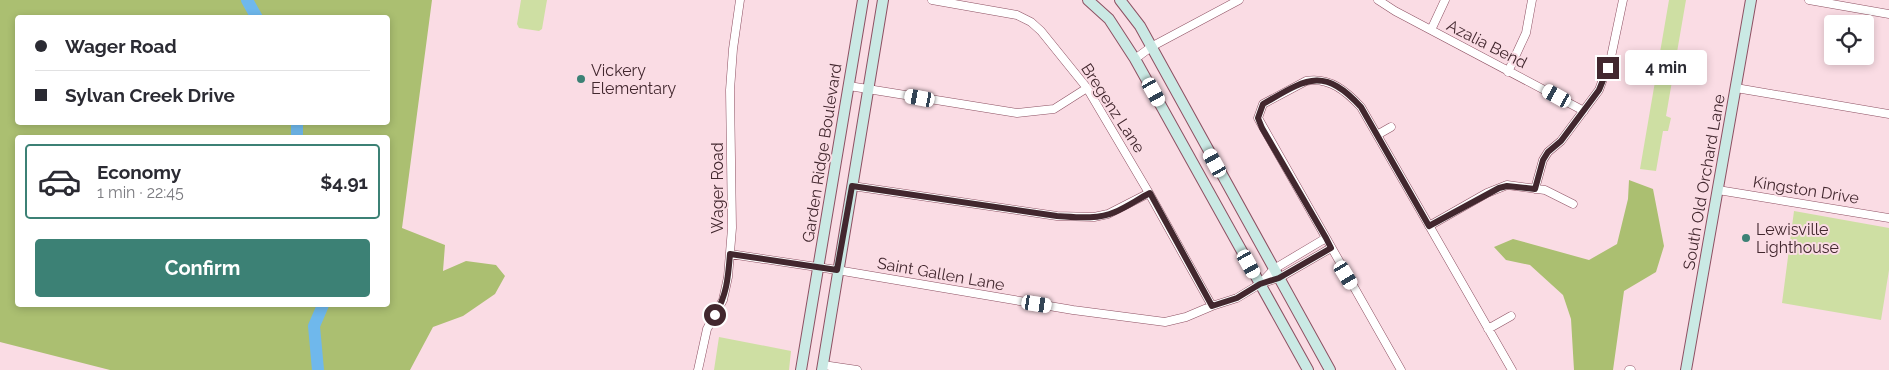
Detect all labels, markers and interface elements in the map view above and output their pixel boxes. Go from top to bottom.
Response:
map controls [1824,15,1874,65]
button: locate [1824,15,1874,65]
street label: Azalia Bend [1444,16,1530,72]
text: Wager Road [65,35,177,57]
callout: 4 min [1626,50,1708,86]
route end [1597,57,1619,79]
text: 4 min [1645,58,1687,77]
street label: Bregenz Lane [1077,60,1149,156]
place label: Vickery Elementary [591,61,677,98]
street label: Garden Ridge Boulevard [798,62,846,244]
marker: Vickery Elementary [575,73,587,85]
car [1140,75,1167,109]
car [1540,82,1573,110]
text: Sylvan Creek Drive [65,84,235,106]
car [903,88,936,108]
street label: South Old Orchard Lane [1679,93,1729,271]
street label: Wager Road [708,142,727,234]
car [1201,146,1228,180]
icon: car [37,159,82,204]
text: Economy [97,161,181,183]
text: $4.91 [320,171,368,193]
street label: Kingston Drive [1752,172,1860,208]
text: 1 min · 22:45 [97,183,184,202]
place label: Lewisville Lighthouse [1756,220,1839,257]
marker: Lewisville Lighthouse [1740,232,1752,244]
button: Confirm [35,239,370,297]
car [1235,247,1262,281]
street label: Saint Gallen Lane [876,253,1006,295]
car [1331,258,1360,292]
car [1021,294,1052,314]
route start [704,304,726,326]

